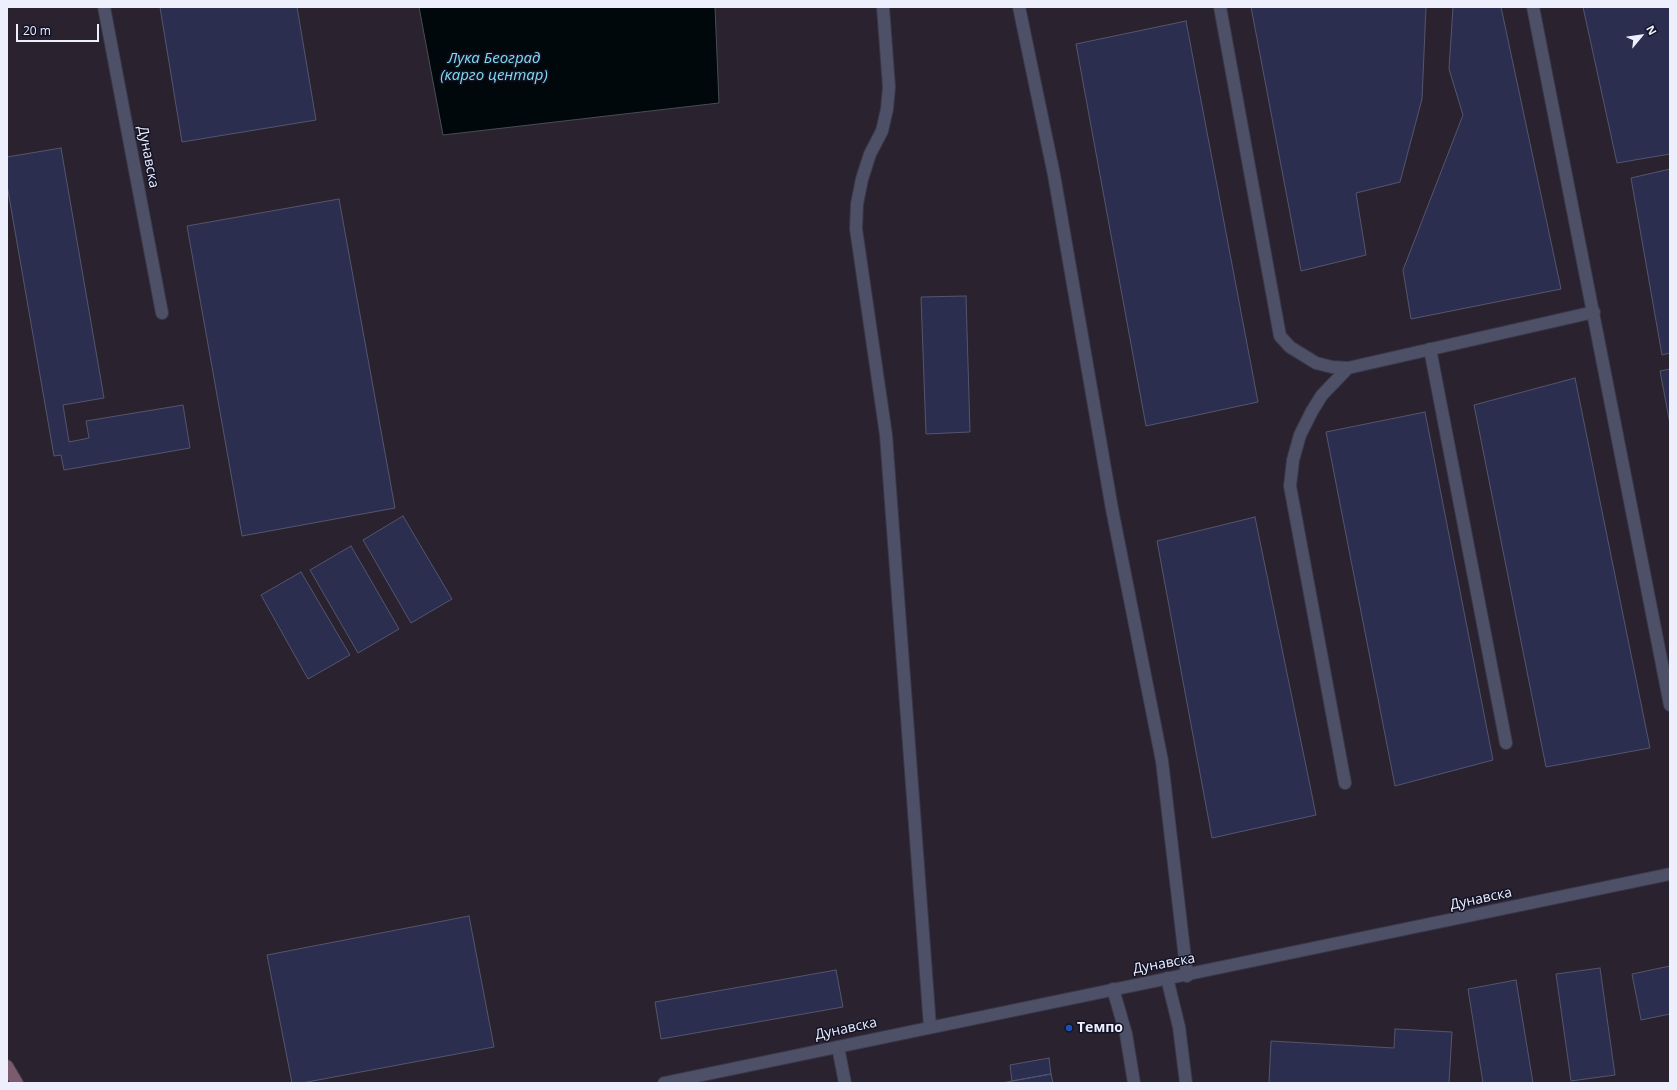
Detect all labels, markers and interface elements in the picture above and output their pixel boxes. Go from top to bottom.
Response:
scale bar [18,16,101,42]
north arrow [1621,16,1661,56]
text: 20 m [23,22,51,39]
text: N [1643,22,1661,37]
water label: Лука Београд (карго центар) [440,50,548,85]
street label: Дунавска [134,124,162,190]
street label: Дунавска [1448,884,1514,914]
street label: Дунавска [1132,950,1196,978]
street label: Дунавска [813,1014,879,1044]
place label: Темпо [1077,1020,1123,1036]
marker: Темпо [1064,1023,1074,1033]

